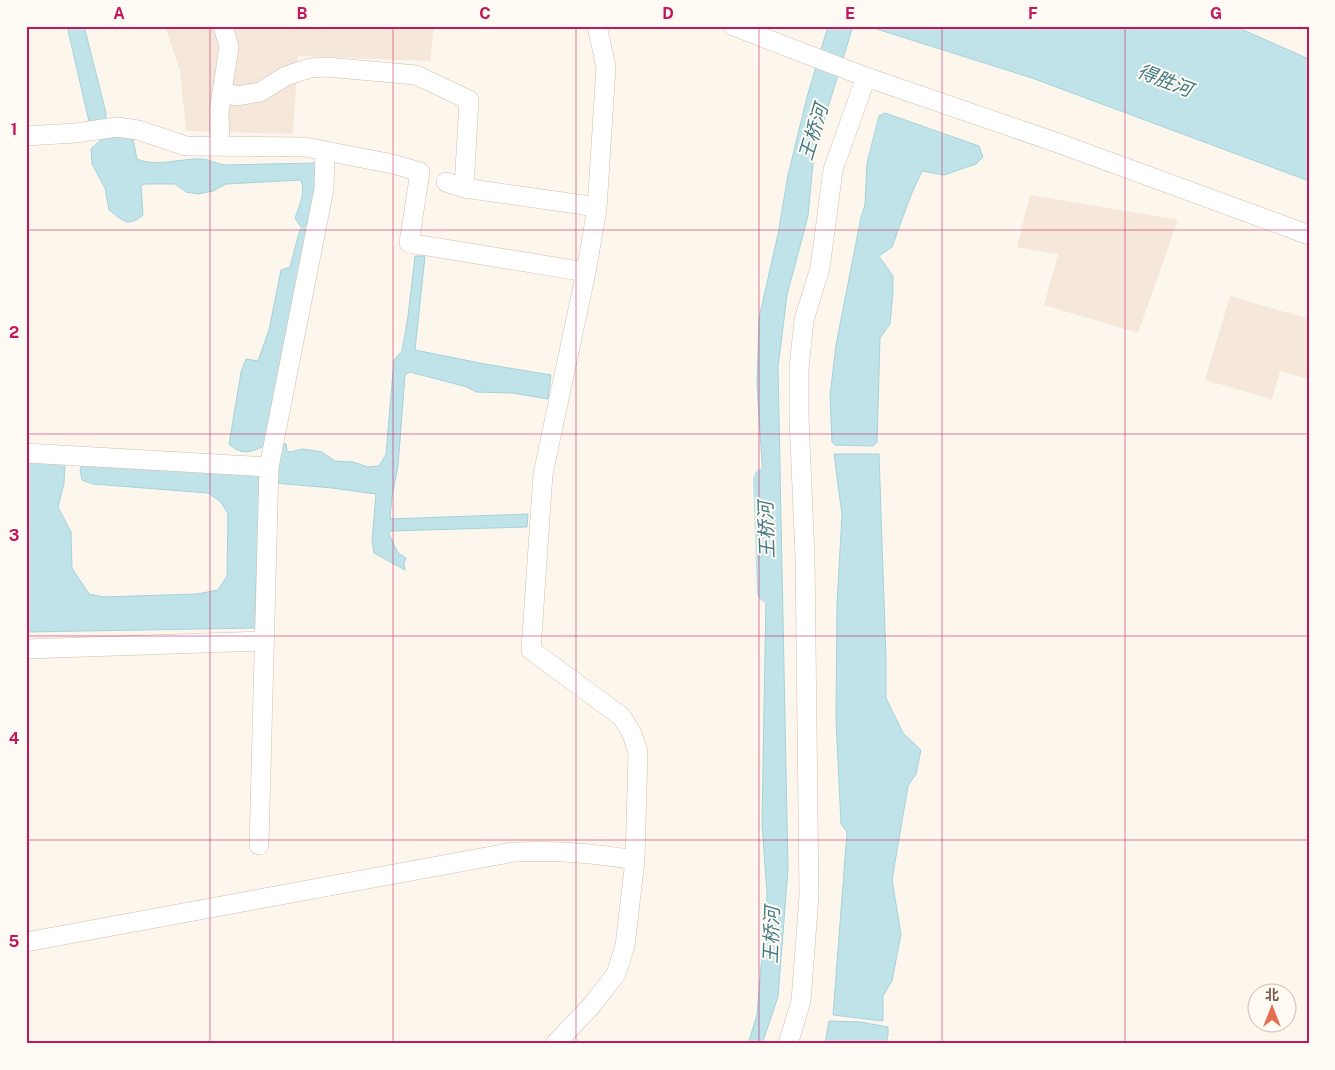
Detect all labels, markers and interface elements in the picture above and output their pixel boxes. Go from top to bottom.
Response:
text: A [113,4,125,23]
text: B [297,4,308,23]
text: C [479,4,491,23]
text: D [662,4,674,23]
text: E [845,4,855,23]
text: F [1028,4,1038,23]
text: G [1210,4,1222,23]
water label: 得胜河 [1134,60,1199,102]
water label: 王桥河 [794,98,833,162]
text: 1 [11,120,17,139]
text: 2 [9,323,19,342]
water label: 王桥河 [754,497,778,559]
text: 3 [9,526,19,545]
text: 4 [9,729,20,748]
water label: 王桥河 [759,902,783,964]
text: 5 [9,932,20,951]
north arrow [1248,982,1298,1032]
text: 北 [1265,987,1279,1003]

